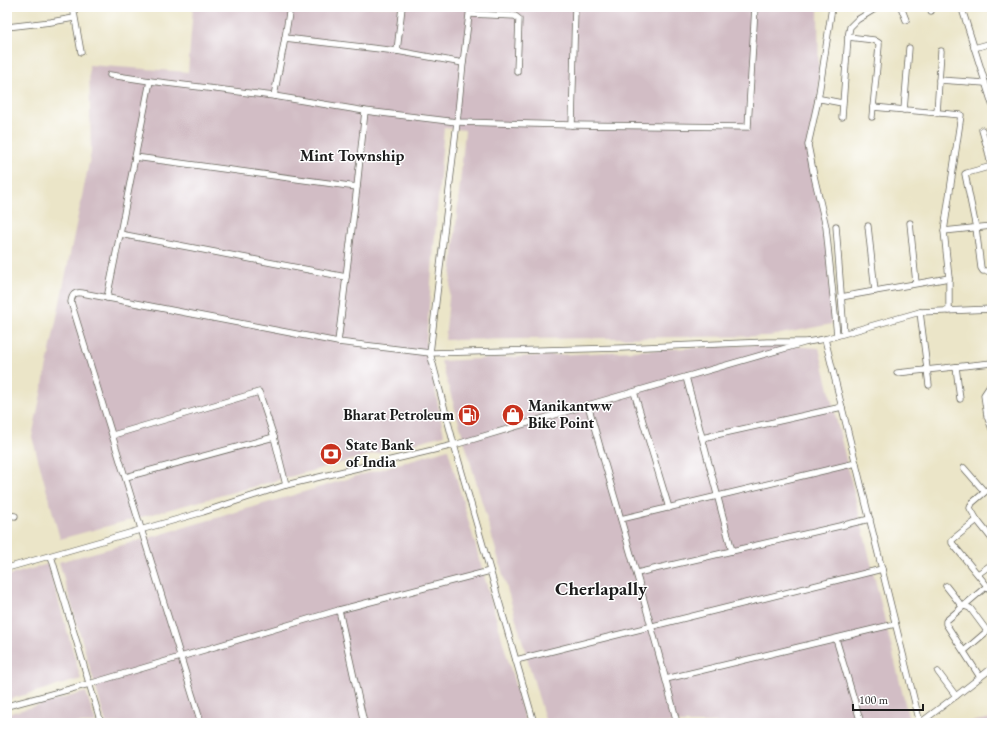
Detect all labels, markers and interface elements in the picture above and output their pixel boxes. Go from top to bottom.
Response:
district label: Mint Township [300,145,405,166]
place label: Manikantww Bike Point [528,396,613,432]
fuel station icon: Bharat Petroleum [456,402,482,428]
shop icon: Manikantww Bike Point [500,402,526,428]
place label: Bharat Petroleum [343,405,454,424]
place label: State Bank of India [346,435,414,471]
bank icon: State Bank of India [318,441,344,467]
district label: Cherlapally [555,576,648,601]
scale bar [853,686,923,712]
text: 100 m [859,692,889,708]

